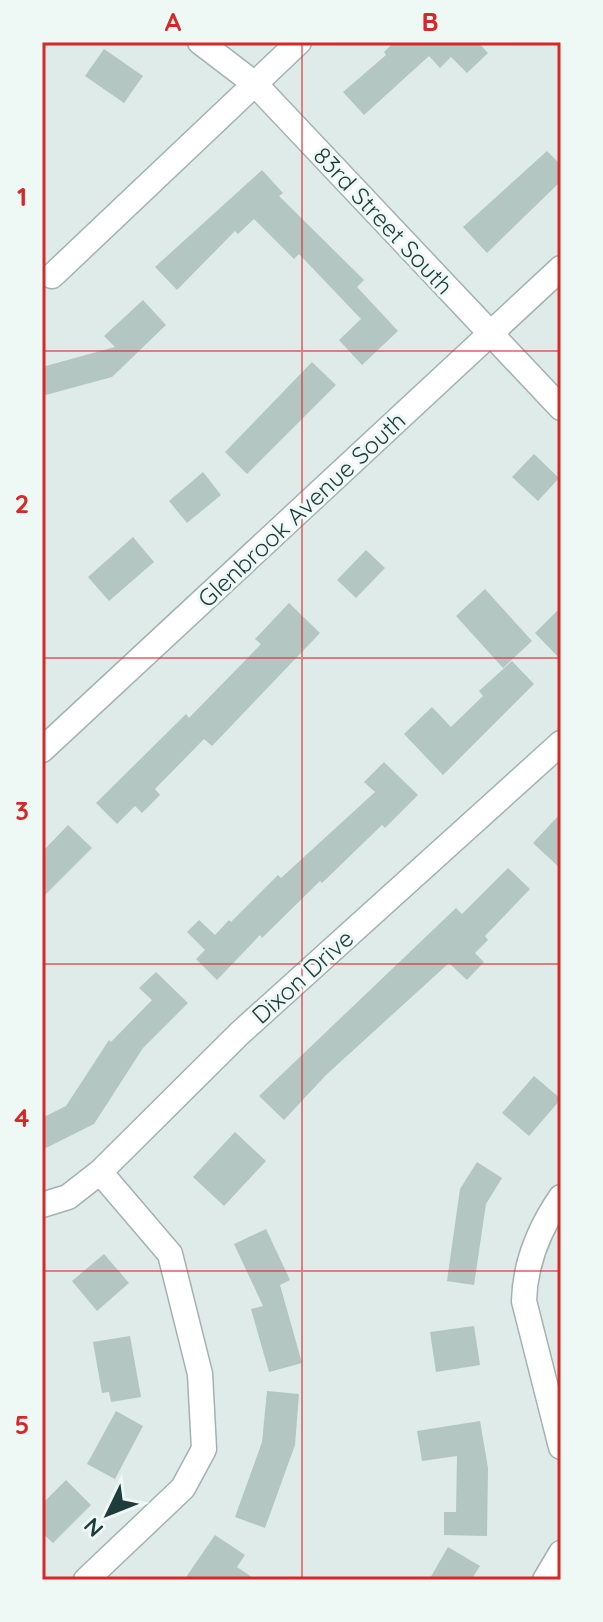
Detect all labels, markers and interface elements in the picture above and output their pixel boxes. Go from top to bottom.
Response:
text: A [165,5,182,38]
text: B [421,5,439,38]
street label: 83rd Street South [308,140,460,300]
text: 1 [17,180,27,213]
street label: Glenbrook Avenue South [191,405,411,613]
text: 2 [15,487,29,520]
text: 3 [15,794,29,827]
street label: Dixon Drive [245,923,359,1030]
text: 4 [14,1101,30,1134]
text: 5 [15,1408,29,1441]
north arrow [68,1474,148,1554]
text: N [78,1512,109,1543]

